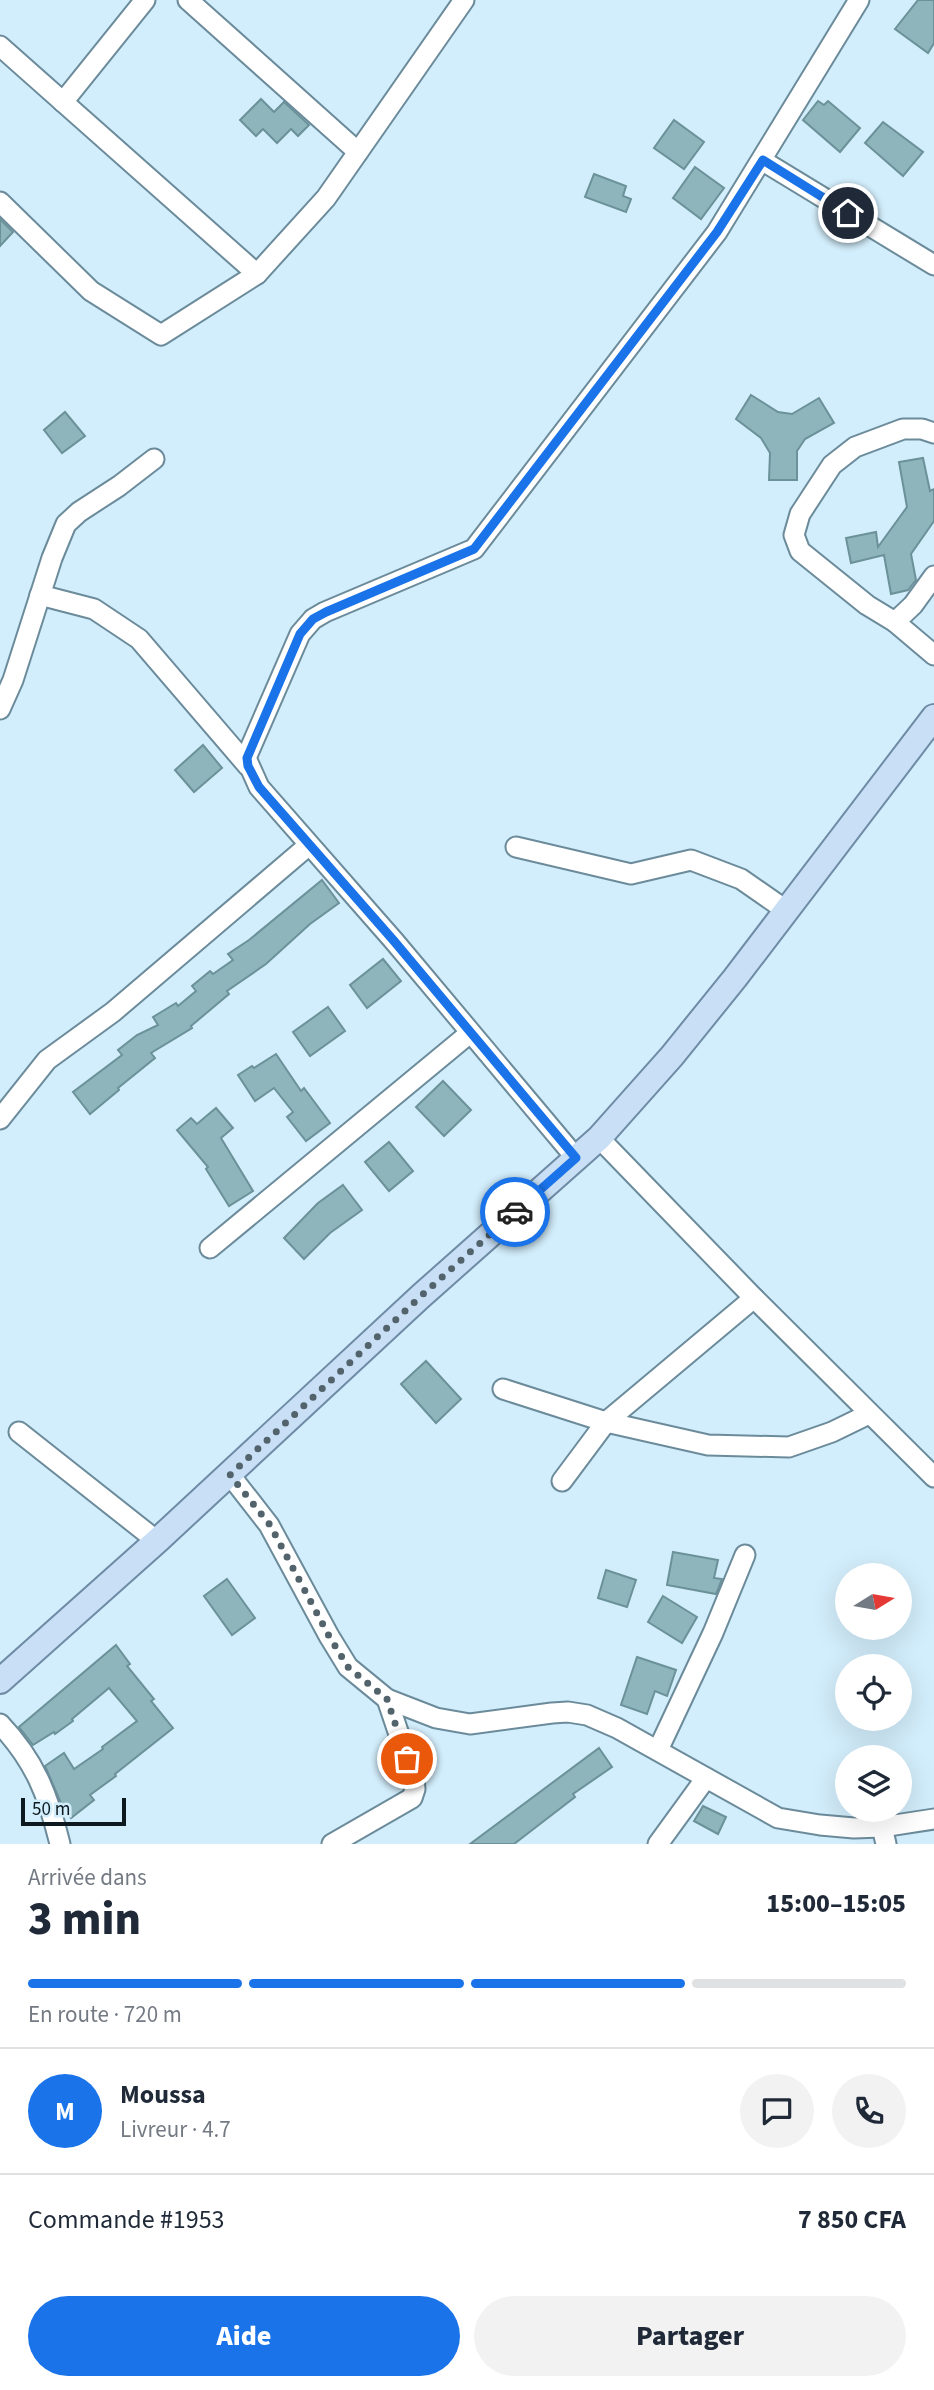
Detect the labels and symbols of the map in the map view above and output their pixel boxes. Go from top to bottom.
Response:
pin [818,183,878,243]
courier [480,1177,550,1247]
north arrow [835,1563,912,1640]
pin [377,1729,437,1789]
scale bar [21,1795,126,1827]

